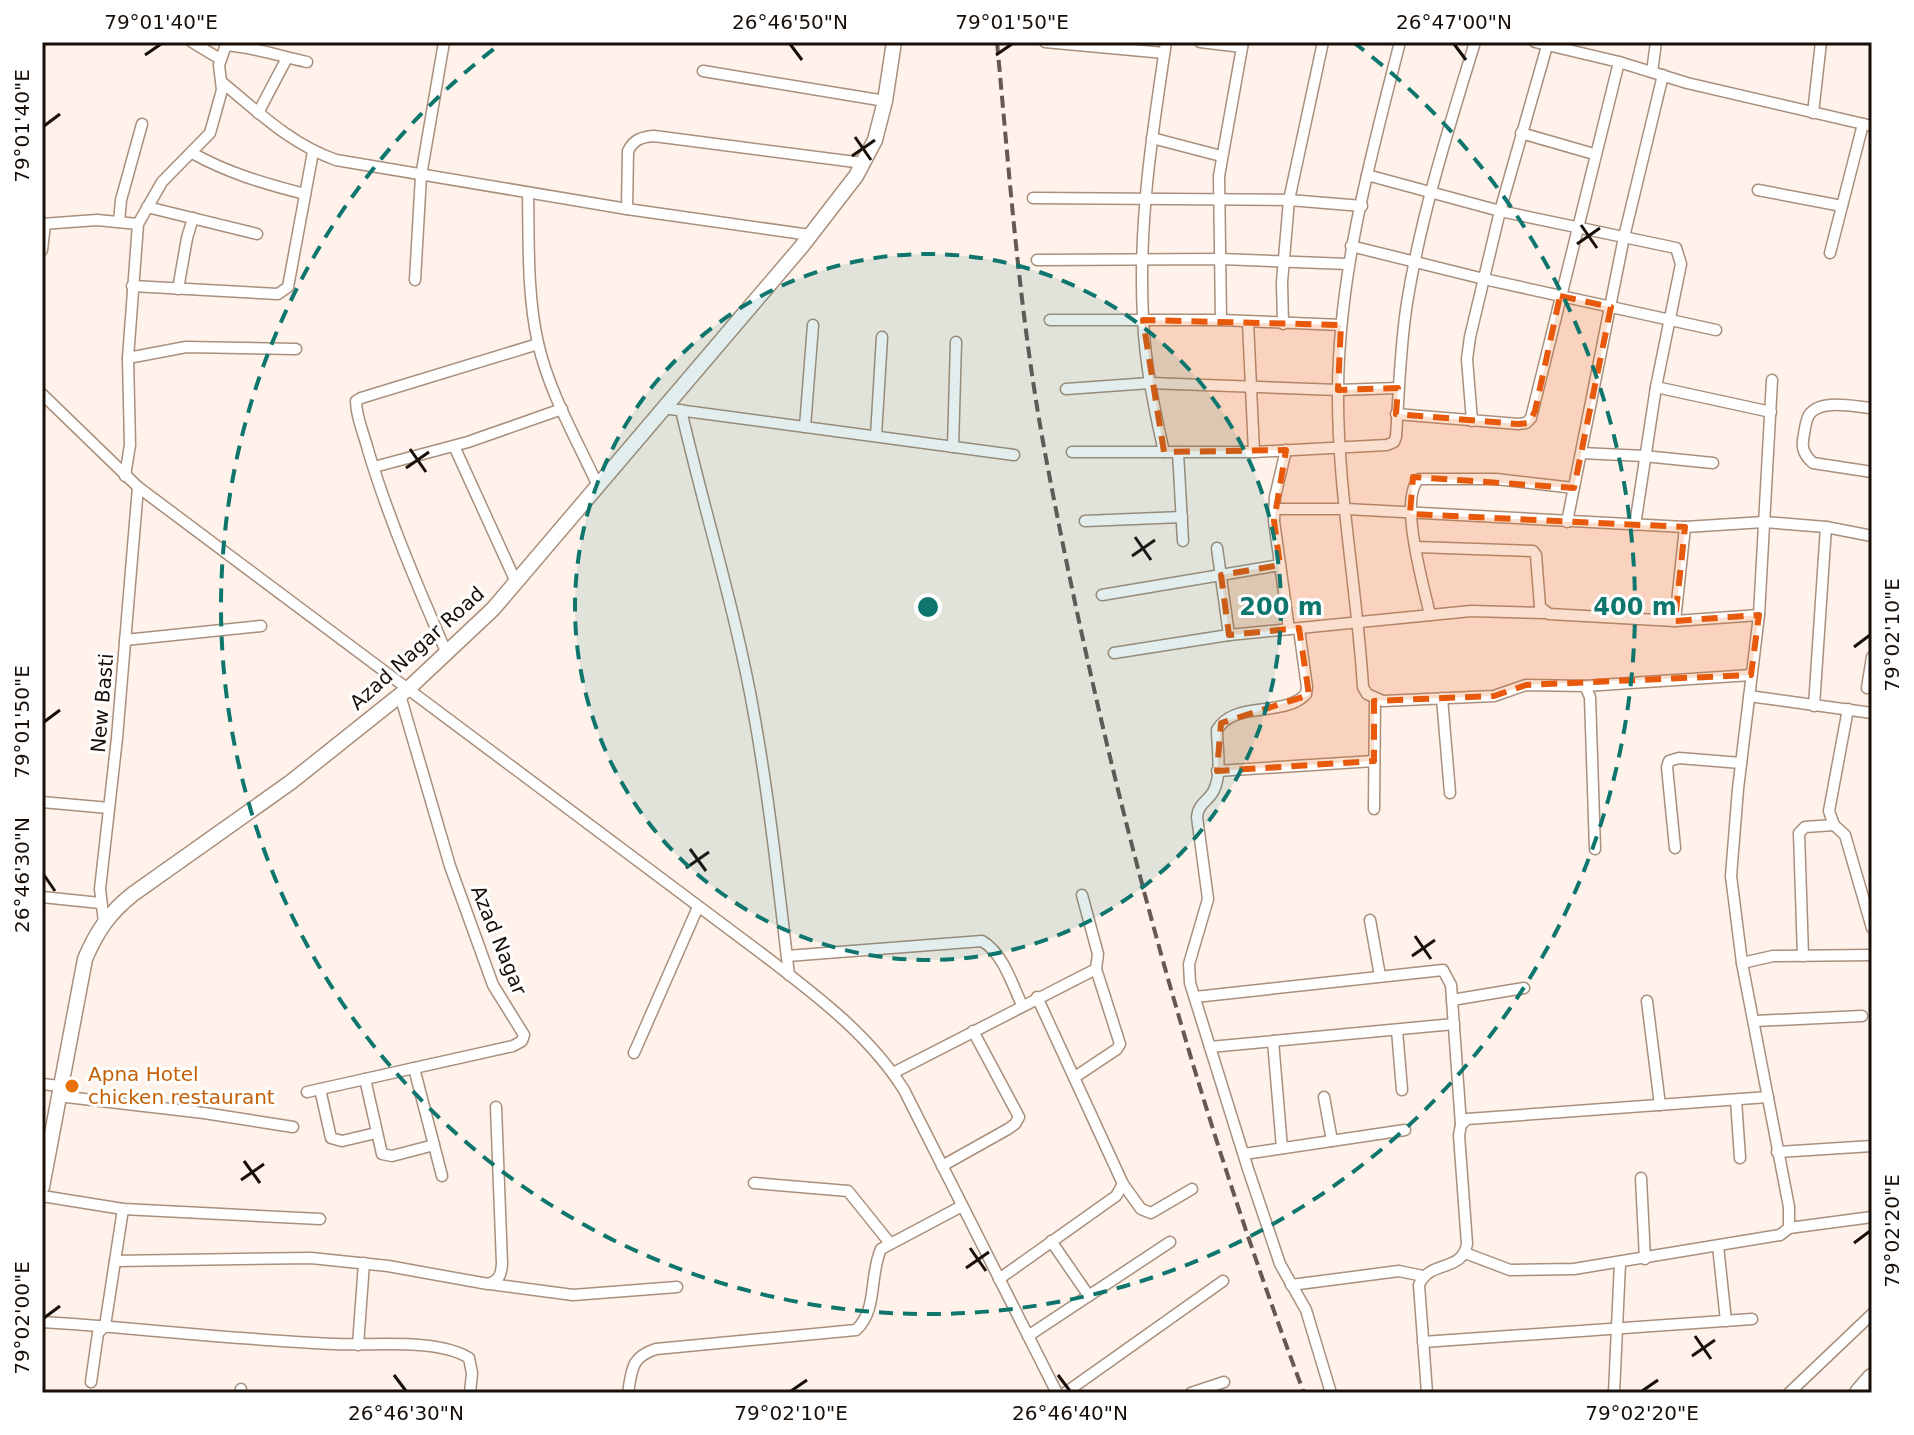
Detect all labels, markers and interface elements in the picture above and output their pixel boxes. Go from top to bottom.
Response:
text: 79°01'40"E [104,10,218,34]
text: 26°46'50"N [732,10,848,34]
text: 79°01'50"E [955,10,1069,34]
text: 26°47'00"N [1396,10,1512,34]
text: 79°01'40"E [10,69,34,183]
text: 79°02'10"E [1880,578,1904,692]
street label: Azad Nagar Road [345,581,489,715]
centre of rings [914,593,942,621]
text: 200 m [1239,593,1323,621]
text: 400 m [1593,593,1677,621]
street label: New Basti [86,652,118,754]
text: 79°01'50"E [10,665,34,779]
text: 26°46'30"N [10,817,34,933]
street label: Azad Nagar [466,882,532,999]
place label: Apna Hotel chicken restaurant [88,1062,275,1109]
marker: Apna Hotel chicken restaurant [63,1077,81,1095]
text: 79°02'20"E [1880,1174,1904,1288]
text: 79°02'00"E [10,1261,34,1375]
text: 26°46'30"N [348,1401,464,1425]
text: 79°02'10"E [734,1401,848,1425]
text: 26°46'40"N [1012,1401,1128,1425]
text: 79°02'20"E [1585,1401,1699,1425]

